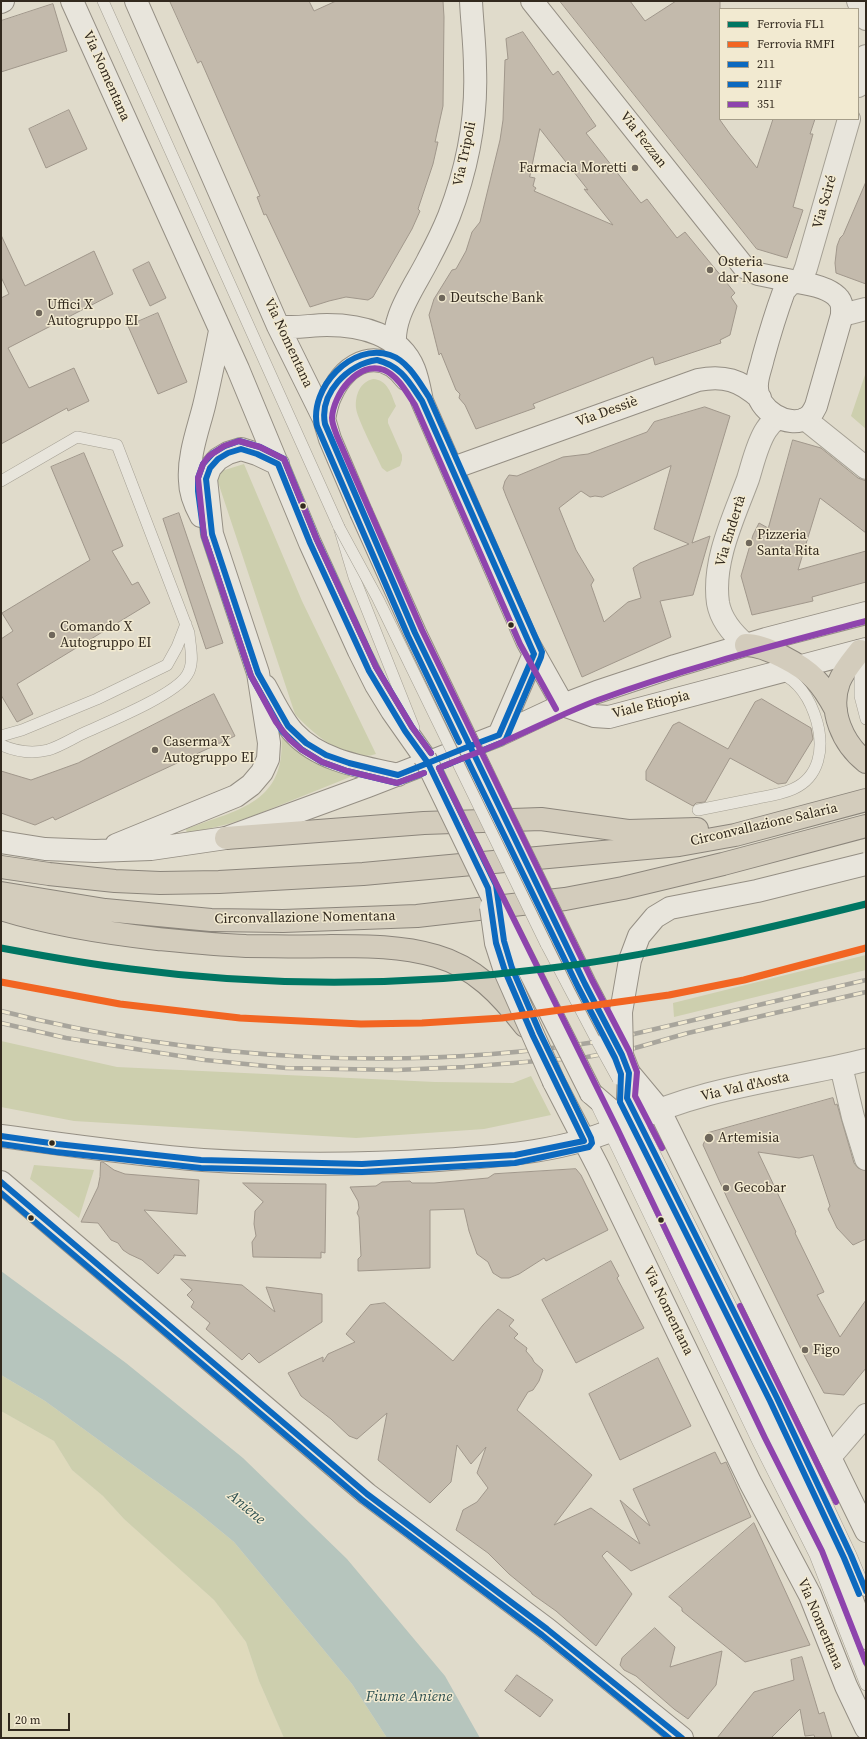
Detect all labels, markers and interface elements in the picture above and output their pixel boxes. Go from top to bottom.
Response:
legend [719,8,859,120]
text: Ferrovia FL1 [757,16,825,32]
street label: Via Nomentana [79,28,133,124]
text: Ferrovia RMFI [757,36,835,52]
text: 211 [757,56,775,72]
text: 211F [757,76,782,92]
text: 351 [757,96,775,112]
street label: Via Fezzan [616,109,670,171]
street label: Via Tripoli [450,120,480,188]
place label: Farmacia Moretti [519,160,627,176]
marker: Farmacia Moretti [630,163,640,173]
street label: Via Sciré [809,173,841,231]
place label: Osteria dar Nasone [718,254,789,286]
marker: Osteria dar Nasone [705,265,715,275]
place label: Deutsche Bank [450,290,543,306]
marker: Deutsche Bank [437,293,447,303]
street label: Via Nomentana [260,296,316,390]
place label: Uffici X Autogruppo EI [47,297,138,330]
marker: Uffici X Autogruppo EI [34,308,44,318]
street label: Via Dessiè [574,393,640,431]
street label: Via Endertà [712,493,750,569]
unlabelled marker [298,501,308,511]
place label: Pizzeria Santa Rita [757,527,820,560]
marker: Pizzeria Santa Rita [744,538,754,548]
place label: Comando X Autogruppo EI [60,619,151,652]
unlabelled marker [506,620,516,630]
marker: Comando X Autogruppo EI [47,630,57,640]
street label: Viale Etiopia [611,687,691,723]
place label: Caserma X Autogruppo EI [163,734,254,766]
marker: Caserma X Autogruppo EI [150,745,160,755]
street label: Circonvallazione Salaria [689,800,839,850]
street label: Circonvallazione Nomentana [214,908,396,928]
street label: Via Val d'Aosta [699,1069,791,1105]
place label: Artemisia [718,1130,779,1146]
marker: Artemisia [703,1132,715,1144]
unlabelled marker [47,1138,57,1148]
place label: Gecobar [734,1180,786,1196]
marker: Gecobar [721,1183,731,1193]
unlabelled marker [26,1213,36,1223]
unlabelled marker [656,1215,666,1225]
street label: Via Nomentana [639,1264,697,1358]
place label: Figo [813,1342,840,1358]
marker: Figo [800,1345,810,1355]
water label: Aniene [224,1487,268,1529]
street label: Via Nomentana [793,1576,847,1672]
water label: Fiume Aniene [366,1688,452,1706]
scale bar [10,1705,72,1731]
text: 20 m [15,1712,41,1728]

